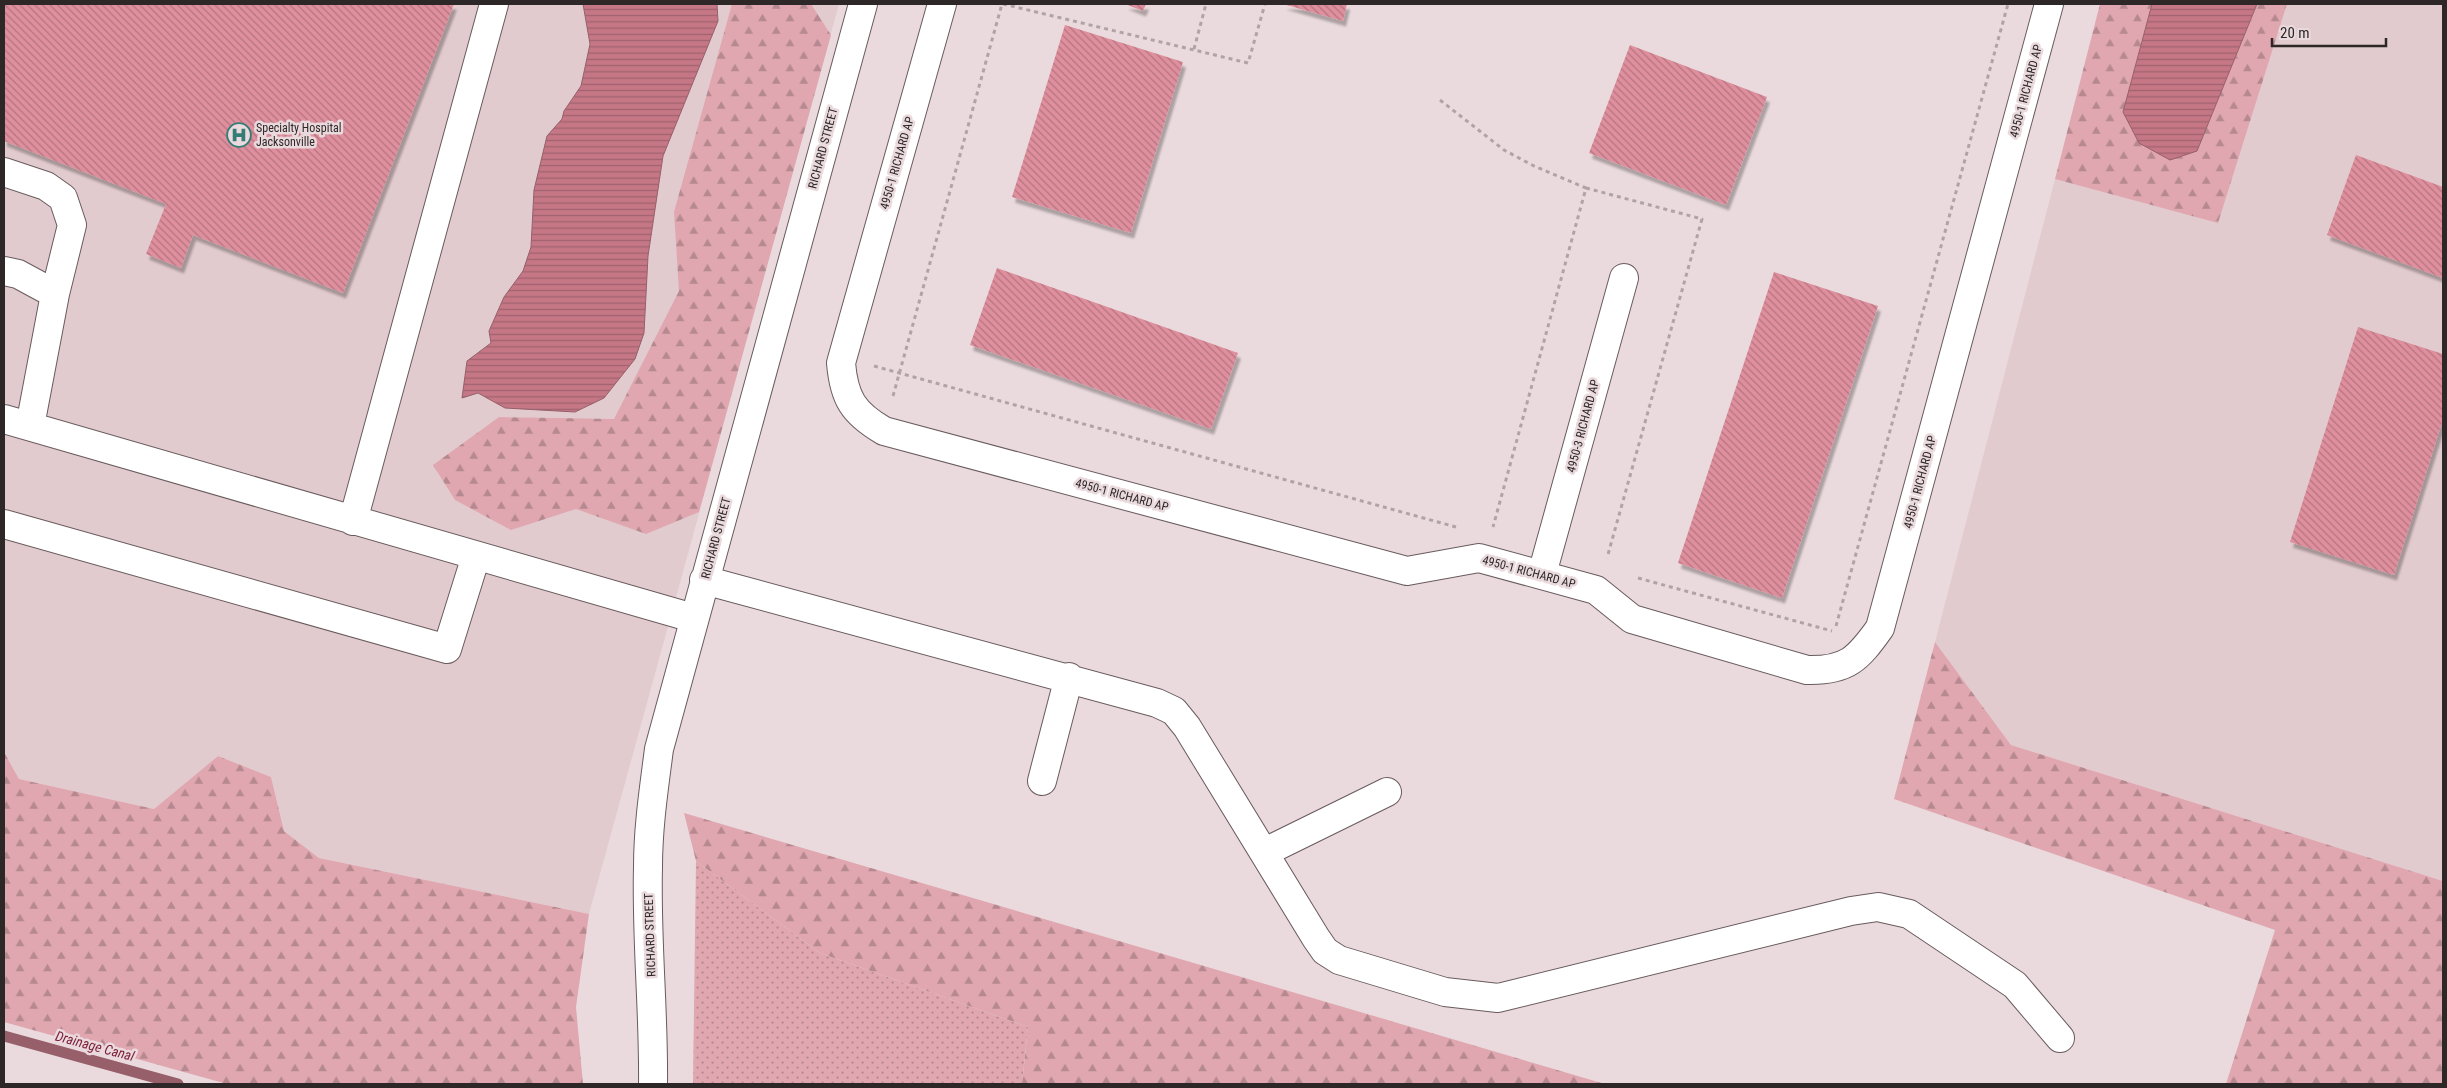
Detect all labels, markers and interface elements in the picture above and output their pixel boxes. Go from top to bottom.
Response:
scale bar [2272,15,2386,47]
text: 20 m [2280,24,2310,42]
street label: 4950-1 RICHARD AP [2007,43,2045,139]
street label: RICHARD STREET [805,106,841,190]
street label: 4950-1 RICHARD AP [877,115,917,211]
place label: Specialty Hospital Jacksonville [256,121,342,149]
hospital icon: Specialty Hospital Jacksonville [226,122,252,148]
street label: 4950-3 RICHARD AP [1564,378,1602,474]
street label: 4950-1 RICHARD AP [1901,434,1939,530]
street label: 4950-1 RICHARD AP [1074,476,1170,514]
street label: RICHARD STREET [698,496,734,580]
street label: 4950-1 RICHARD AP [1481,553,1577,591]
street label: RICHARD STREET [642,893,658,977]
water label: Drainage Canal [54,1028,137,1064]

